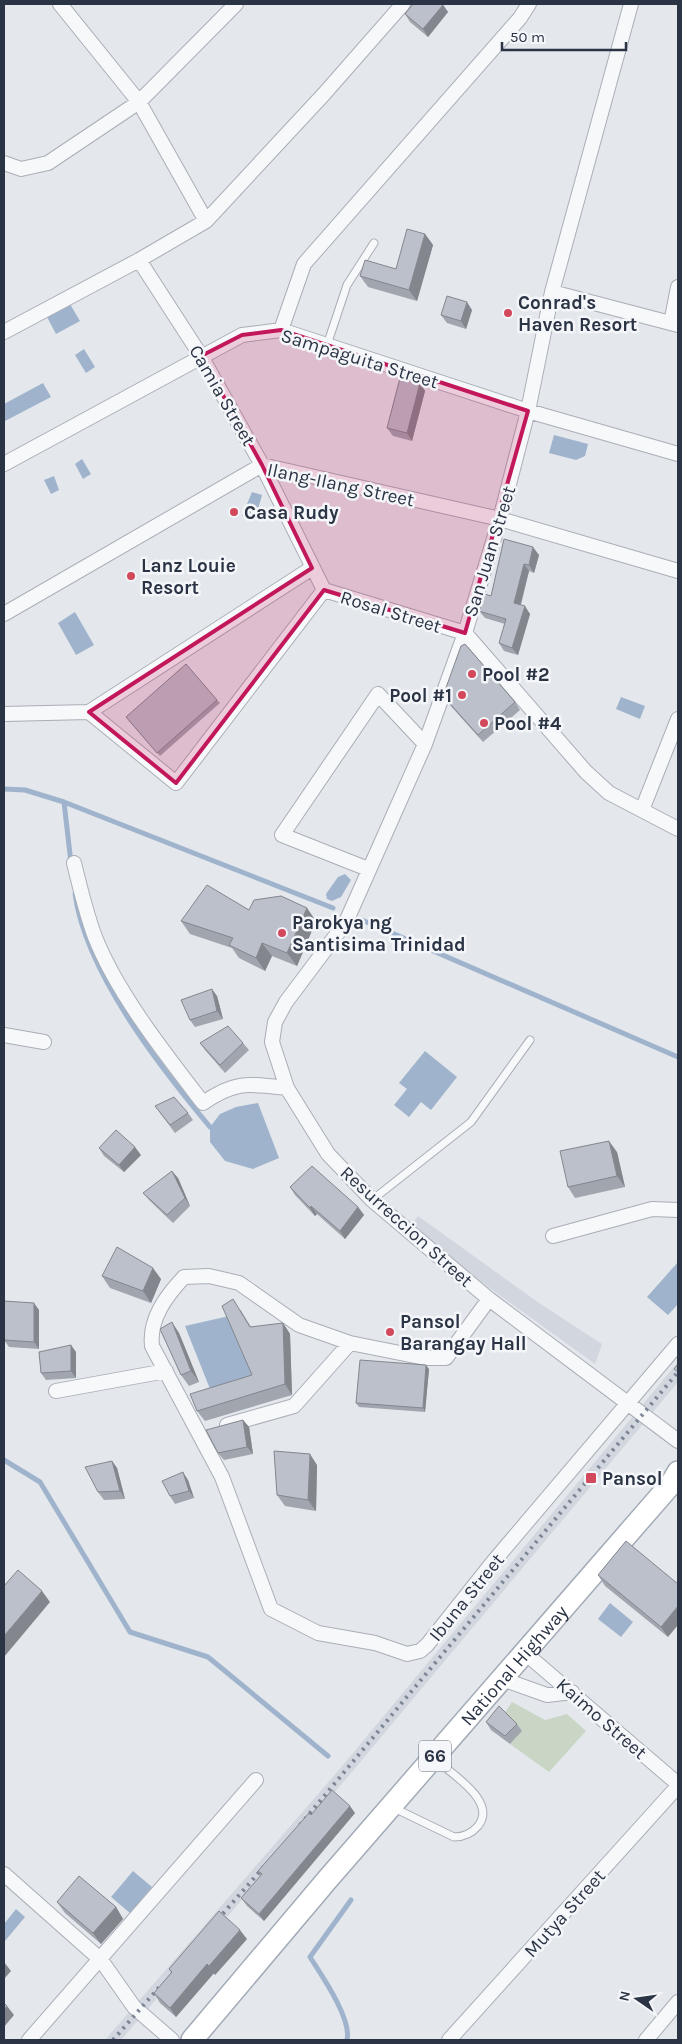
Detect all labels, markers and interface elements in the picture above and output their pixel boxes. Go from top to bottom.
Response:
scale bar [502,20,626,52]
text: 50 m [510,28,545,46]
place label: Conrad's Haven Resort [518,292,637,336]
marker: Conrad's Haven Resort [502,307,514,319]
street label: Sampaguita Street [278,325,441,393]
street label: Camia Street [184,341,260,450]
street label: Ilang-Ilang Street [265,459,416,511]
street label: San Juan Street [460,483,520,619]
place label: Casa Rudy [244,502,339,524]
marker: Casa Rudy [228,506,240,518]
place label: Lanz Louie Resort [141,555,236,599]
marker: Lanz Louie Resort [125,570,137,582]
street label: Rosal Street [338,586,444,638]
place label: Pool #2 [482,664,550,686]
marker: Pool #2 [466,668,478,680]
place label: Pool #1 [389,685,452,707]
marker: Pool #1 [456,689,468,701]
place label: Pool #4 [494,713,562,735]
marker: Pool #4 [478,717,490,729]
place label: Parokya ng Santisima Trinidad [292,912,466,956]
marker: Parokya ng Santisima Trinidad [276,927,288,939]
street label: Resurreccion Street [336,1162,477,1292]
place label: Pansol Barangay Hall [400,1311,526,1355]
marker: Pansol Barangay Hall [384,1326,396,1338]
place label: Pansol [602,1468,663,1490]
marker: Pansol [584,1471,598,1485]
street label: Ibuna Street [425,1549,509,1646]
street label: National Highway [456,1601,573,1730]
street label: Kaimo Street [552,1674,651,1764]
road number: 66 [419,1740,451,1772]
street label: Mutya Street [520,1865,610,1962]
north arrow [612,1974,662,2024]
text: N [615,1989,634,2003]

